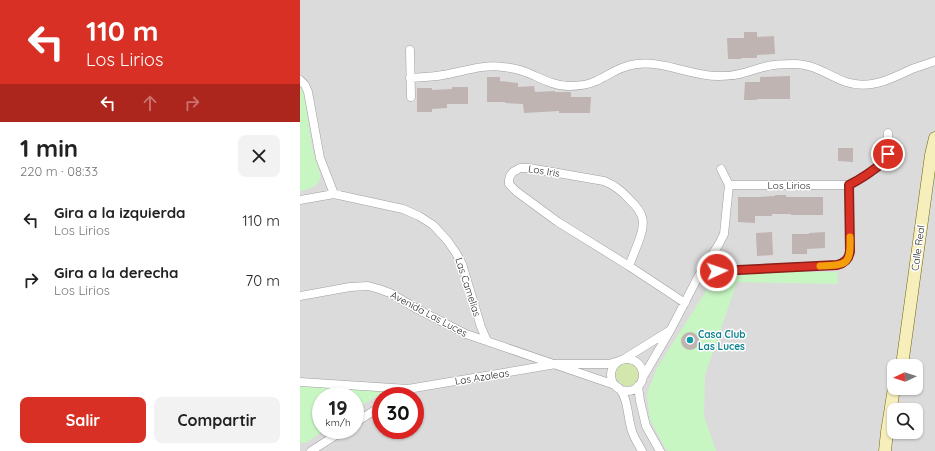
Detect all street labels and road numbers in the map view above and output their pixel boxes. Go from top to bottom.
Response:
street label: Los Iris [527,162,561,180]
street label: Los Lirios [768,179,811,192]
street label: Calle Real [908,224,928,272]
street label: Las Camelias [452,256,484,318]
street label: Avenida Las Luces [388,288,470,340]
street label: Las Azaleas [454,366,510,388]

